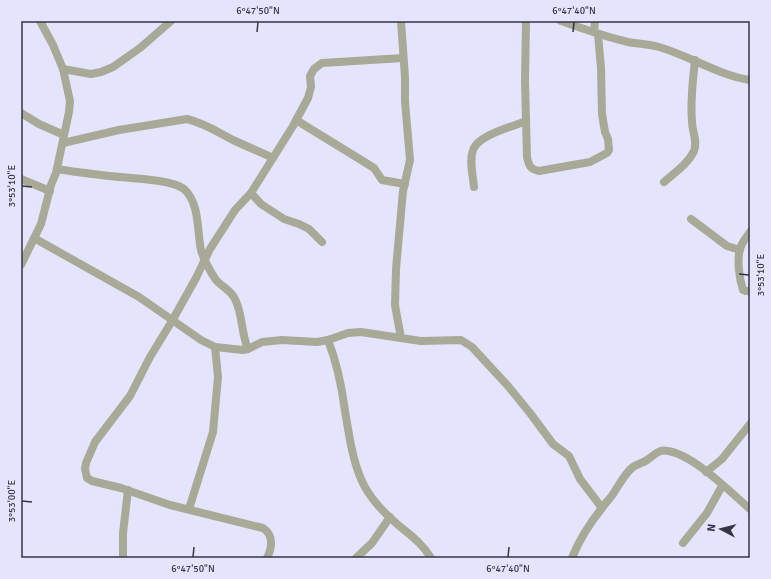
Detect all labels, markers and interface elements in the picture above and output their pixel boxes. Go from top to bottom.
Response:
text: 6°47'50"N [236,5,280,17]
text: 6°47'40"N [552,5,596,17]
text: 3°53'10"E [6,165,18,207]
text: 3°53'10"E [755,254,767,296]
text: 3°53'00"E [6,480,18,522]
north arrow [701,509,741,549]
text: N [705,523,718,532]
text: 6°47'50"N [171,563,215,575]
text: 6°47'40"N [486,563,530,575]

